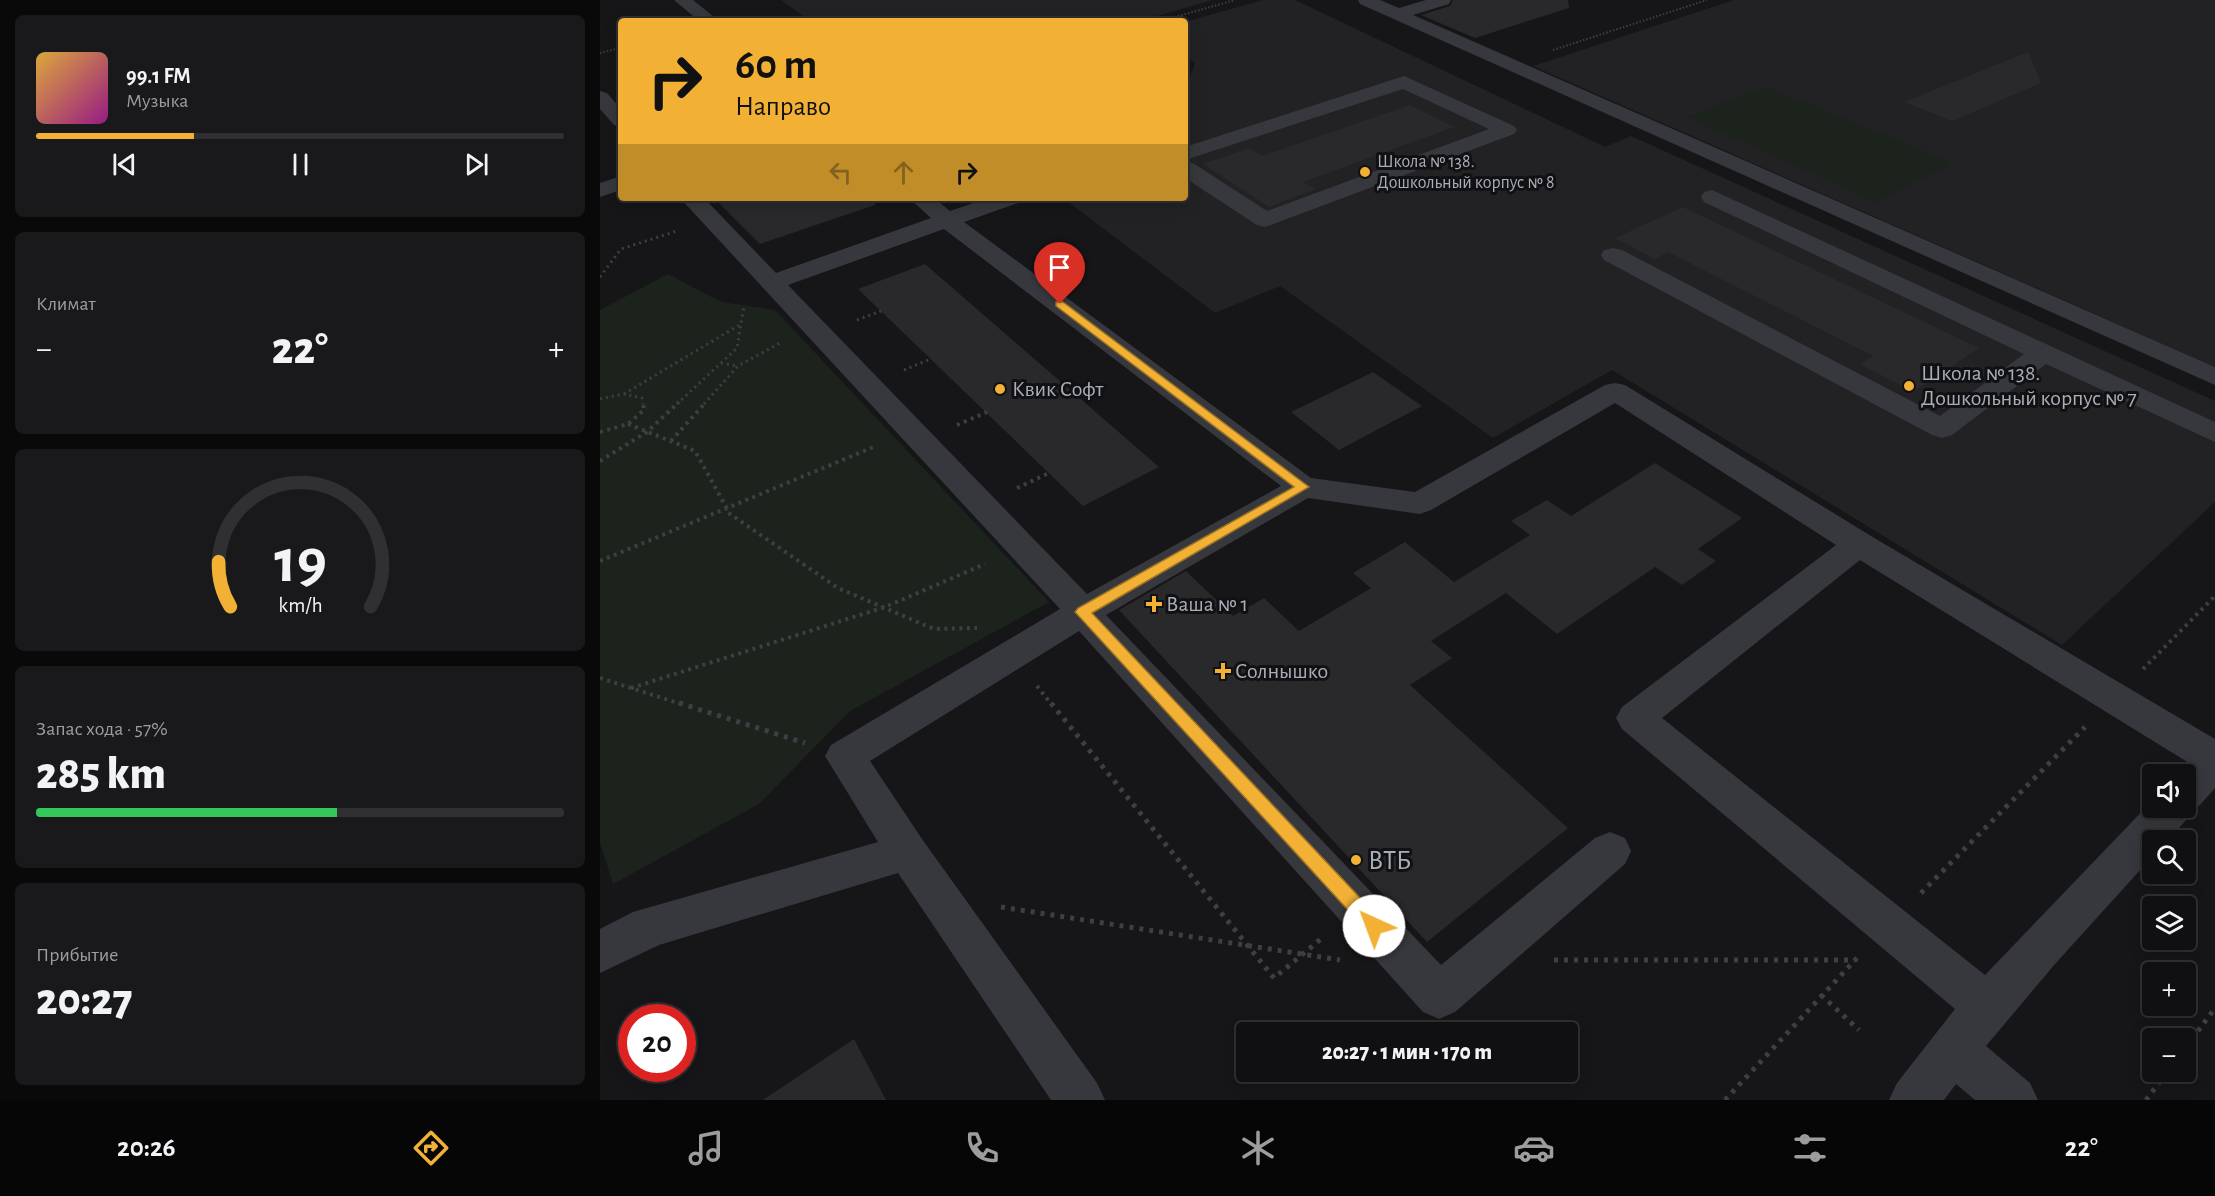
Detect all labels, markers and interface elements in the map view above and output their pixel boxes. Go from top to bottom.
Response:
icon: right [636,42,714,120]
text: 60 m [735,44,817,86]
text: 99.1 FM [126,65,191,87]
text: Музыка [126,91,188,111]
text: Направо [735,93,831,120]
icon: previous [108,148,141,181]
icon: pause [284,148,317,181]
icon: next [460,148,493,181]
place label: Школа № 138. Дошкольный корпус № 8 [1377,153,1555,192]
icon: left [824,156,857,189]
icon: ahead [887,156,920,189]
icon: right [950,156,983,189]
marker: Школа № 138. Дошкольный корпус № 8 [1358,165,1372,179]
pin [1034,242,1085,304]
icon: arrive [1043,251,1076,284]
text: Климат [36,294,96,314]
text: 22° [272,327,328,372]
text: − [36,333,52,366]
text: + [548,333,564,366]
place label: Школа № 138. Дошкольный корпус № 7 [1921,362,2137,409]
place label: Квик Софт [1012,378,1104,400]
marker: Школа № 138. Дошкольный корпус № 7 [1902,379,1916,393]
marker: Квик Софт [993,382,1007,396]
text: 19 [274,531,326,593]
place label: Ваша № 1 [1166,593,1248,615]
text: km/h [278,595,322,616]
marker: Ваша № 1 [1147,597,1161,611]
place label: Солнышко [1235,660,1328,682]
marker: Солнышко [1216,664,1230,678]
text: Запас хода · 57% [36,719,168,739]
text: 285 km [36,752,166,797]
map controls [2142,764,2196,1082]
button: sound [2142,764,2196,818]
button: search [2142,830,2196,884]
place label: ВТБ [1368,847,1411,874]
marker: ВТБ [1349,853,1363,867]
position arrow [1342,894,1406,958]
button: layers [2142,896,2196,950]
text: Прибытие [36,945,118,965]
button: + [2142,962,2196,1016]
text: 20:27 [36,978,132,1023]
speed limit sign: 20 [618,1004,696,1082]
button: − [2142,1028,2196,1082]
text: 20:27 · 1 мин · 170 m [1322,1041,1492,1063]
icon: directions [410,1127,452,1169]
icon: music [685,1127,727,1169]
icon: phone [961,1127,1003,1169]
icon: climate [1237,1127,1279,1169]
icon: car [1513,1127,1555,1169]
icon: filters [1789,1127,1831,1169]
text: 20:26 [117,1134,176,1161]
text: 22° [2065,1134,2098,1161]

